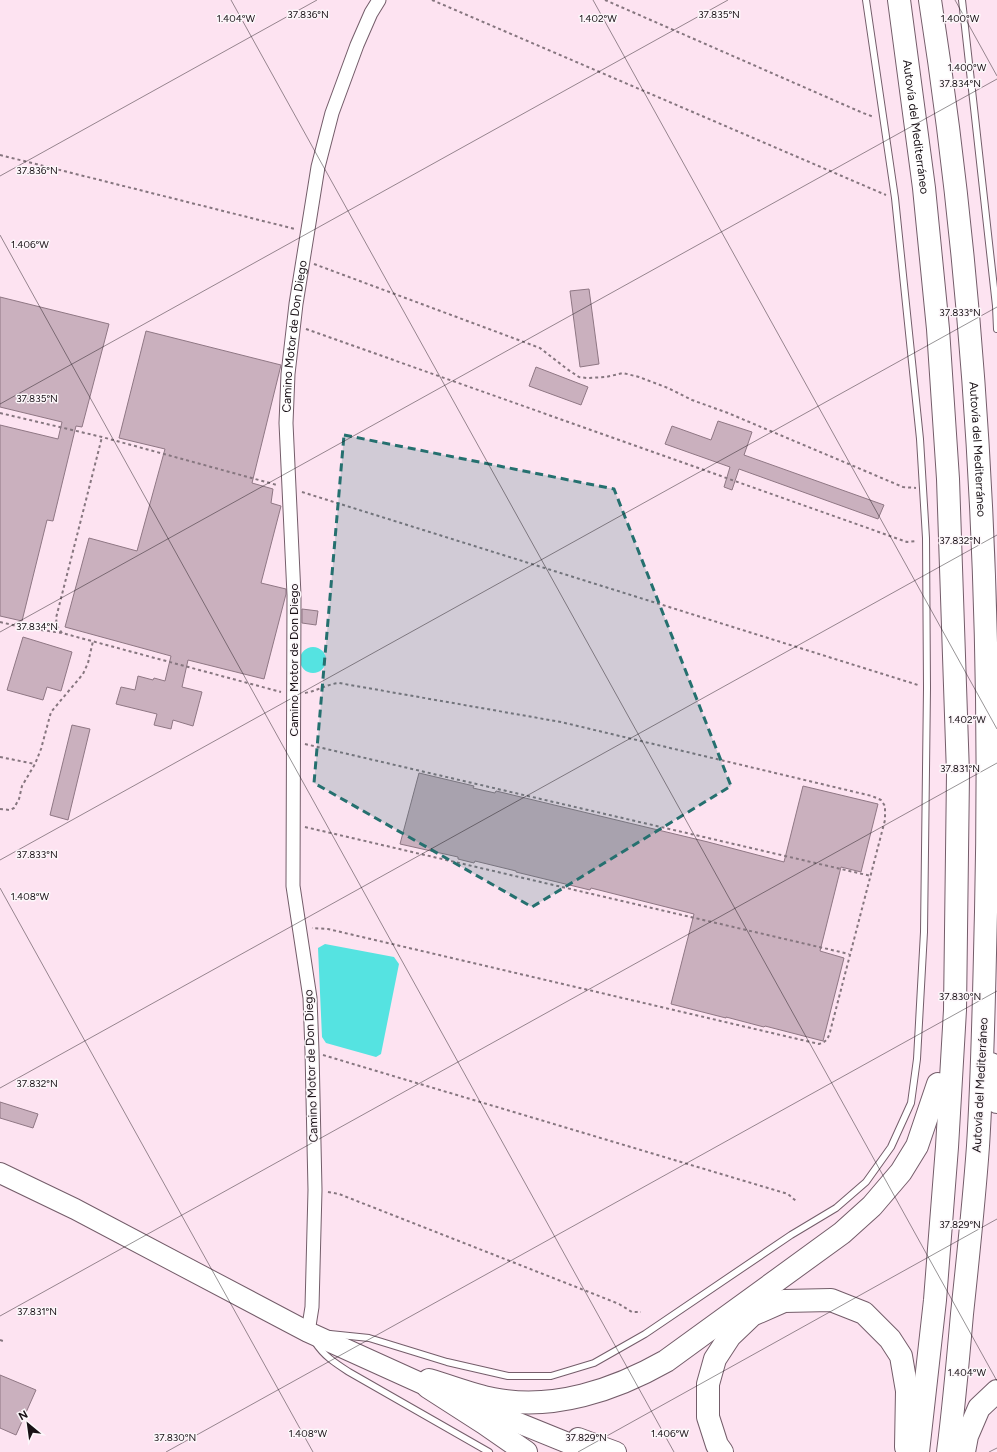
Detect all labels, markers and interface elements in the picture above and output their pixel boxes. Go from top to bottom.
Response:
text: 37.836°N [287,8,329,21]
text: 37.835°N [698,8,740,21]
text: 1.404°W [217,12,256,25]
text: 1.402°W [579,12,617,25]
text: 1.400°W [941,12,980,25]
street label: Autovía del Mediterráneo [900,59,932,195]
text: 1.400°W [948,61,987,74]
text: 37.834°N [939,77,981,90]
text: 37.836°N [16,164,58,177]
text: 1.406°W [11,238,49,251]
street label: Camino Motor de Don Diego [279,259,310,413]
text: 37.833°N [939,306,981,319]
street label: Autovía del Mediterráneo [966,381,989,517]
text: 37.835°N [16,392,58,405]
text: 37.832°N [939,534,981,547]
street label: Camino Motor de Don Diego [287,583,301,737]
text: 37.834°N [16,620,58,633]
text: 1.402°W [948,713,986,726]
text: 37.831°N [940,762,980,775]
text: 37.833°N [16,848,58,861]
text: 1.408°W [11,890,50,903]
street label: Camino Motor de Don Diego [301,989,321,1143]
text: 37.830°N [939,990,981,1003]
street label: Autovía del Mediterráneo [969,1017,991,1153]
text: 37.832°N [16,1077,58,1090]
text: 37.829°N [939,1218,981,1231]
text: 37.831°N [17,1305,57,1318]
text: 1.404°W [948,1366,987,1379]
north arrow [8,1404,48,1444]
text: N [17,1408,30,1423]
text: 1.408°W [289,1427,328,1440]
text: 1.406°W [651,1427,689,1440]
text: 37.830°N [154,1431,196,1444]
text: 37.829°N [565,1431,607,1444]

